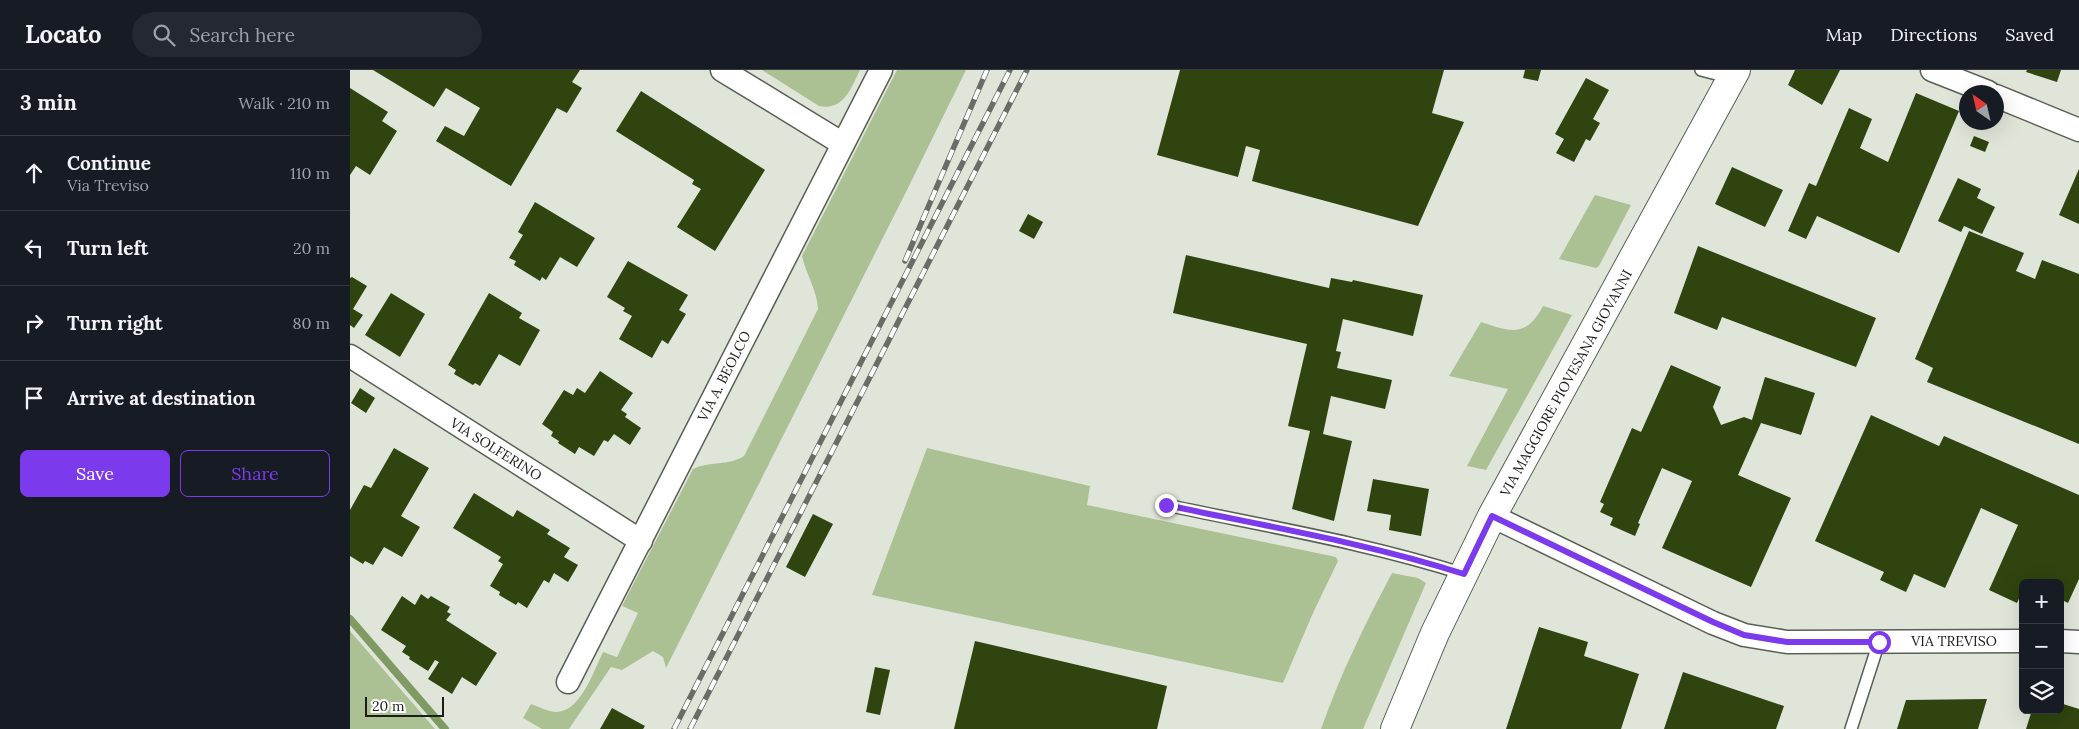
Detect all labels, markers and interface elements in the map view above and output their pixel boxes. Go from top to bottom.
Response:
search box [132,12,482,57]
text: Locato [25,19,102,50]
icon: search [150,21,178,49]
text: Search here [190,23,295,47]
text: Map [1826,23,1862,46]
text: Directions [1890,23,1977,46]
text: Saved [2005,23,2054,46]
north arrow [1959,85,2004,130]
text: 3 min [20,89,77,116]
text: Walk · 210 m [238,93,330,113]
text: Continue [67,151,151,175]
icon: ahead [20,159,48,187]
text: 110 m [290,163,330,183]
text: Via Treviso [67,175,149,195]
icon: left [20,234,48,262]
text: Turn left [67,236,148,260]
text: 20 m [293,238,330,258]
street label: VIA MAGGIORE PIOVESANA GIOVANNI [1495,266,1636,501]
icon: right [20,309,48,337]
text: Turn right [67,311,163,335]
text: 80 m [293,313,330,333]
street label: VIA A. BEOLCO [693,328,755,425]
icon: arrive [20,384,48,412]
text: Arrive at destination [67,386,256,410]
street label: VIA SOLFERINO [446,413,545,484]
button: Save [20,450,170,497]
button: Share [180,450,330,497]
route end [1155,494,1178,517]
map controls [2019,579,2064,714]
button: + [2019,579,2064,624]
button: − [2019,624,2064,669]
route start [1868,631,1891,654]
street label: VIA TREVISO [1910,632,1997,650]
button: layers [2019,669,2064,714]
scale bar [365,694,444,717]
text: 20 m [372,697,404,715]

